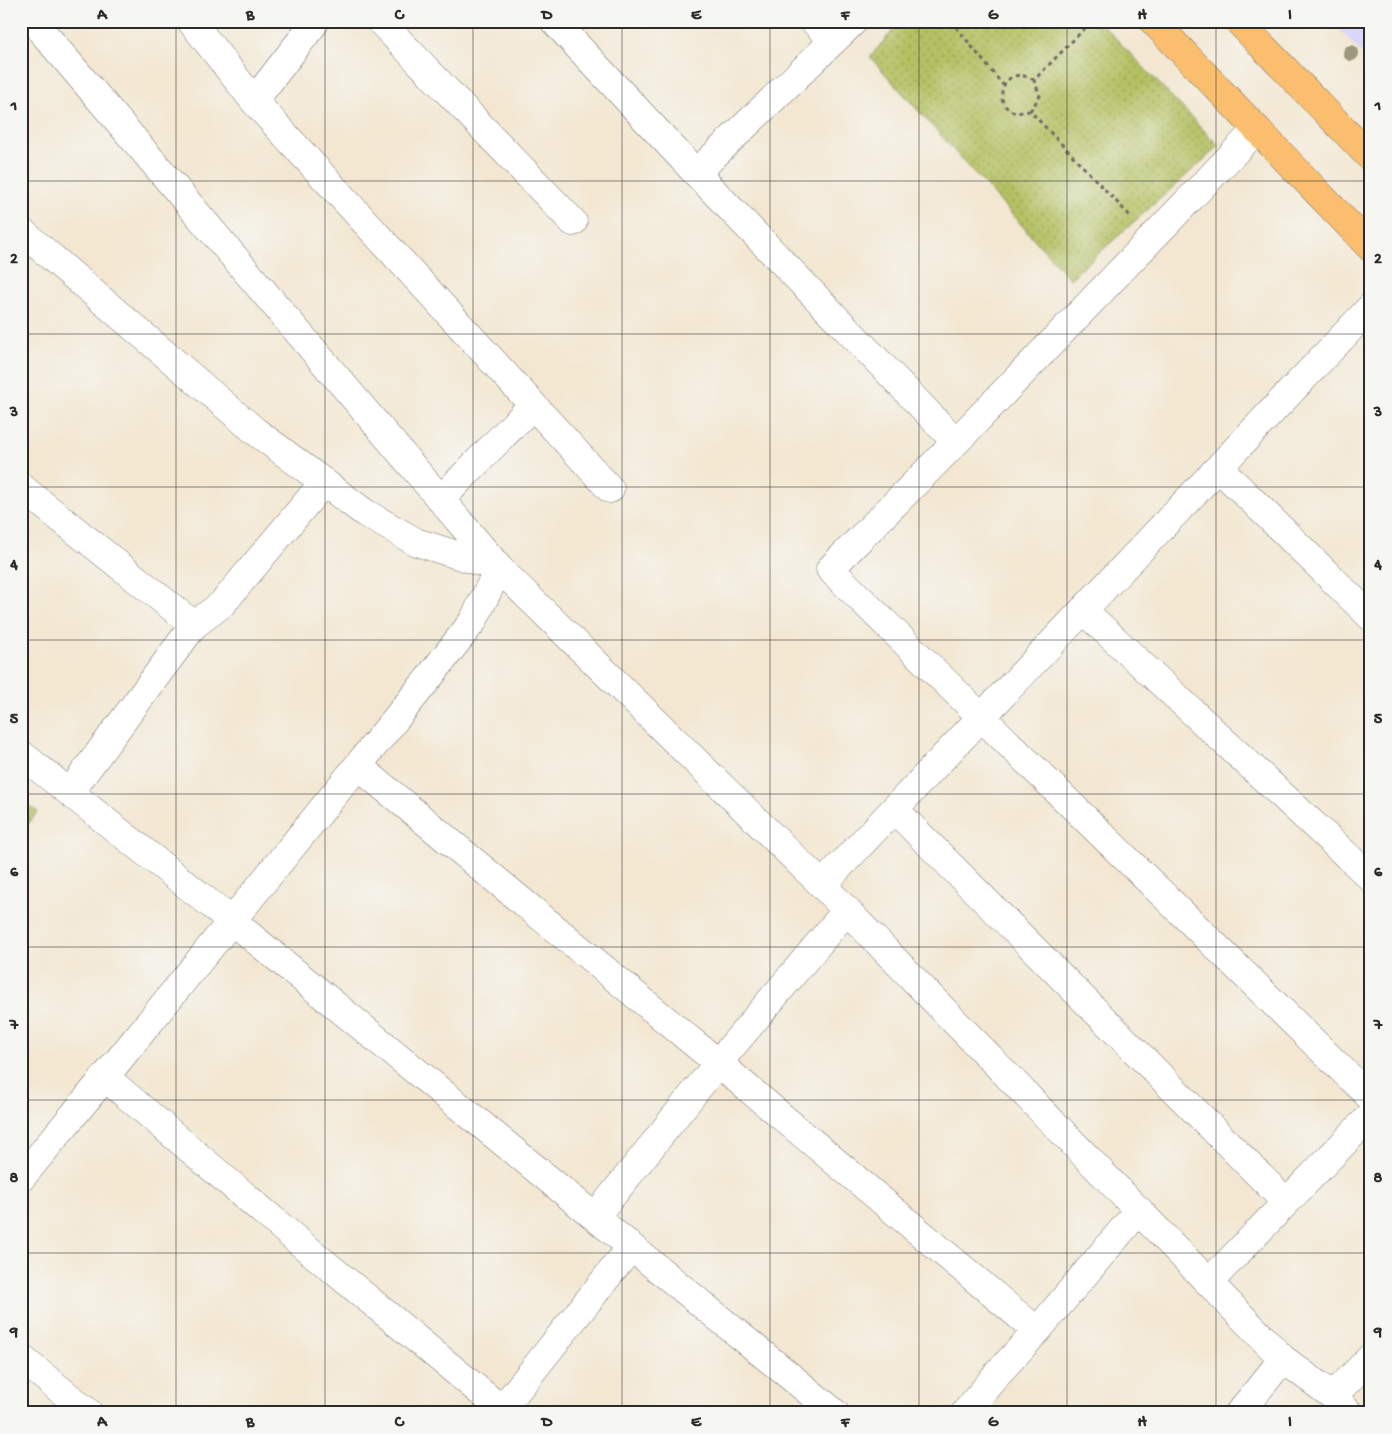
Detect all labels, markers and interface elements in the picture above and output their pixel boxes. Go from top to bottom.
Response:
text: A [96,7,108,26]
text: B [245,7,255,26]
text: C [394,7,405,26]
text: D [540,7,553,26]
text: E [691,7,702,26]
text: F [840,7,851,26]
text: G [988,7,999,26]
text: H [1137,7,1147,26]
text: I [1288,7,1292,26]
text: 1 [10,98,17,117]
text: 1 [1374,98,1381,117]
text: 2 [10,251,18,270]
text: 2 [1374,251,1382,270]
text: 3 [9,404,18,423]
text: 3 [1373,404,1382,423]
text: 4 [9,557,18,576]
text: 4 [1373,557,1382,576]
text: 5 [10,711,19,730]
text: 5 [1374,711,1383,730]
text: 6 [10,864,19,883]
text: 6 [1374,864,1383,883]
text: 7 [9,1017,19,1036]
text: 7 [1373,1017,1383,1036]
text: 8 [10,1170,19,1189]
text: 8 [1374,1170,1383,1189]
text: 9 [9,1324,18,1343]
text: 9 [1373,1324,1382,1343]
text: A [96,1414,108,1433]
text: B [245,1414,255,1433]
text: C [394,1414,405,1433]
text: D [540,1414,553,1433]
text: E [691,1414,702,1433]
text: F [840,1414,851,1433]
text: G [988,1414,999,1433]
text: H [1137,1414,1147,1433]
text: I [1288,1414,1292,1433]

